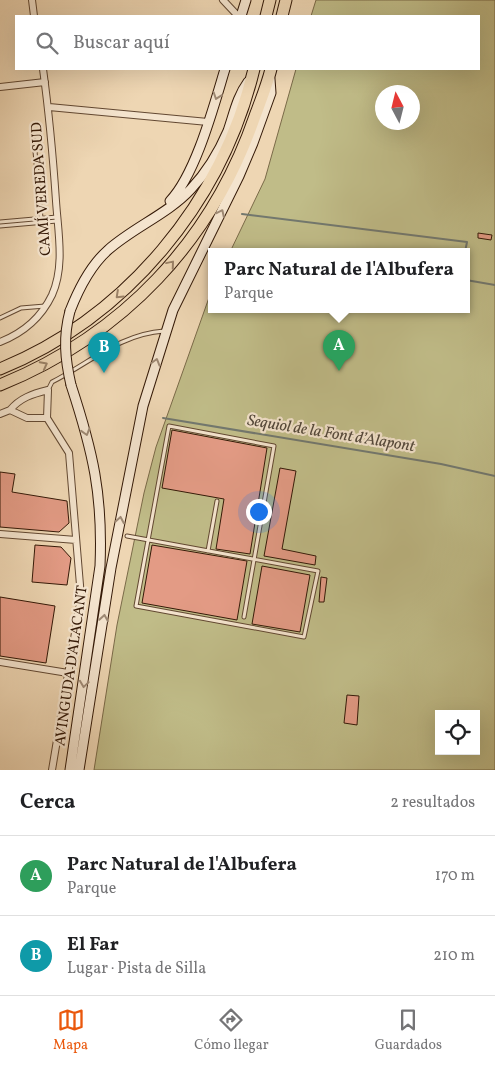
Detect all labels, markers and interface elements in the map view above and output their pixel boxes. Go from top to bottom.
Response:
search box [15,15,480,70]
icon: search [33,29,61,57]
text: Buscar aquí [73,30,170,56]
north arrow [375,85,420,130]
one-way arrow [213,91,223,99]
street label: CAMÍ VEREDA SUD [27,121,57,257]
one-way arrow [215,209,225,218]
popup [208,248,470,313]
text: Parc Natural de l'Albufera [224,257,454,283]
one-way arrow [165,261,174,270]
text: Parque [224,283,273,305]
one-way arrow [115,289,124,298]
pin: A [323,330,355,371]
pin: B [88,332,120,373]
one-way arrow [151,358,161,366]
one-way arrow [39,361,48,371]
water label: Sequiol de la Font d’Alapont [246,410,417,458]
one-way arrow [80,427,90,435]
your location [246,499,272,525]
one-way arrow [114,515,125,524]
street label: AVINGUDA D'ALACANT [50,584,94,748]
one-way arrow [98,614,108,623]
one-way arrow [79,679,89,688]
map controls [435,710,480,755]
button: locate [435,710,480,755]
text: Cerca [20,788,75,817]
text: 2 resultados [390,792,475,814]
text: Parc Natural de l'Albufera [67,852,297,878]
text: A [30,865,42,887]
text: 170 m [435,865,475,887]
text: Parque [67,878,116,900]
text: El Far [67,932,119,958]
text: B [31,945,41,967]
text: 210 m [433,945,475,967]
text: Lugar · Pista de Silla [67,958,206,980]
tab: Mapa [53,1006,88,1055]
tab: Cómo llegar [194,1006,269,1055]
tab: Guardados [375,1006,442,1055]

